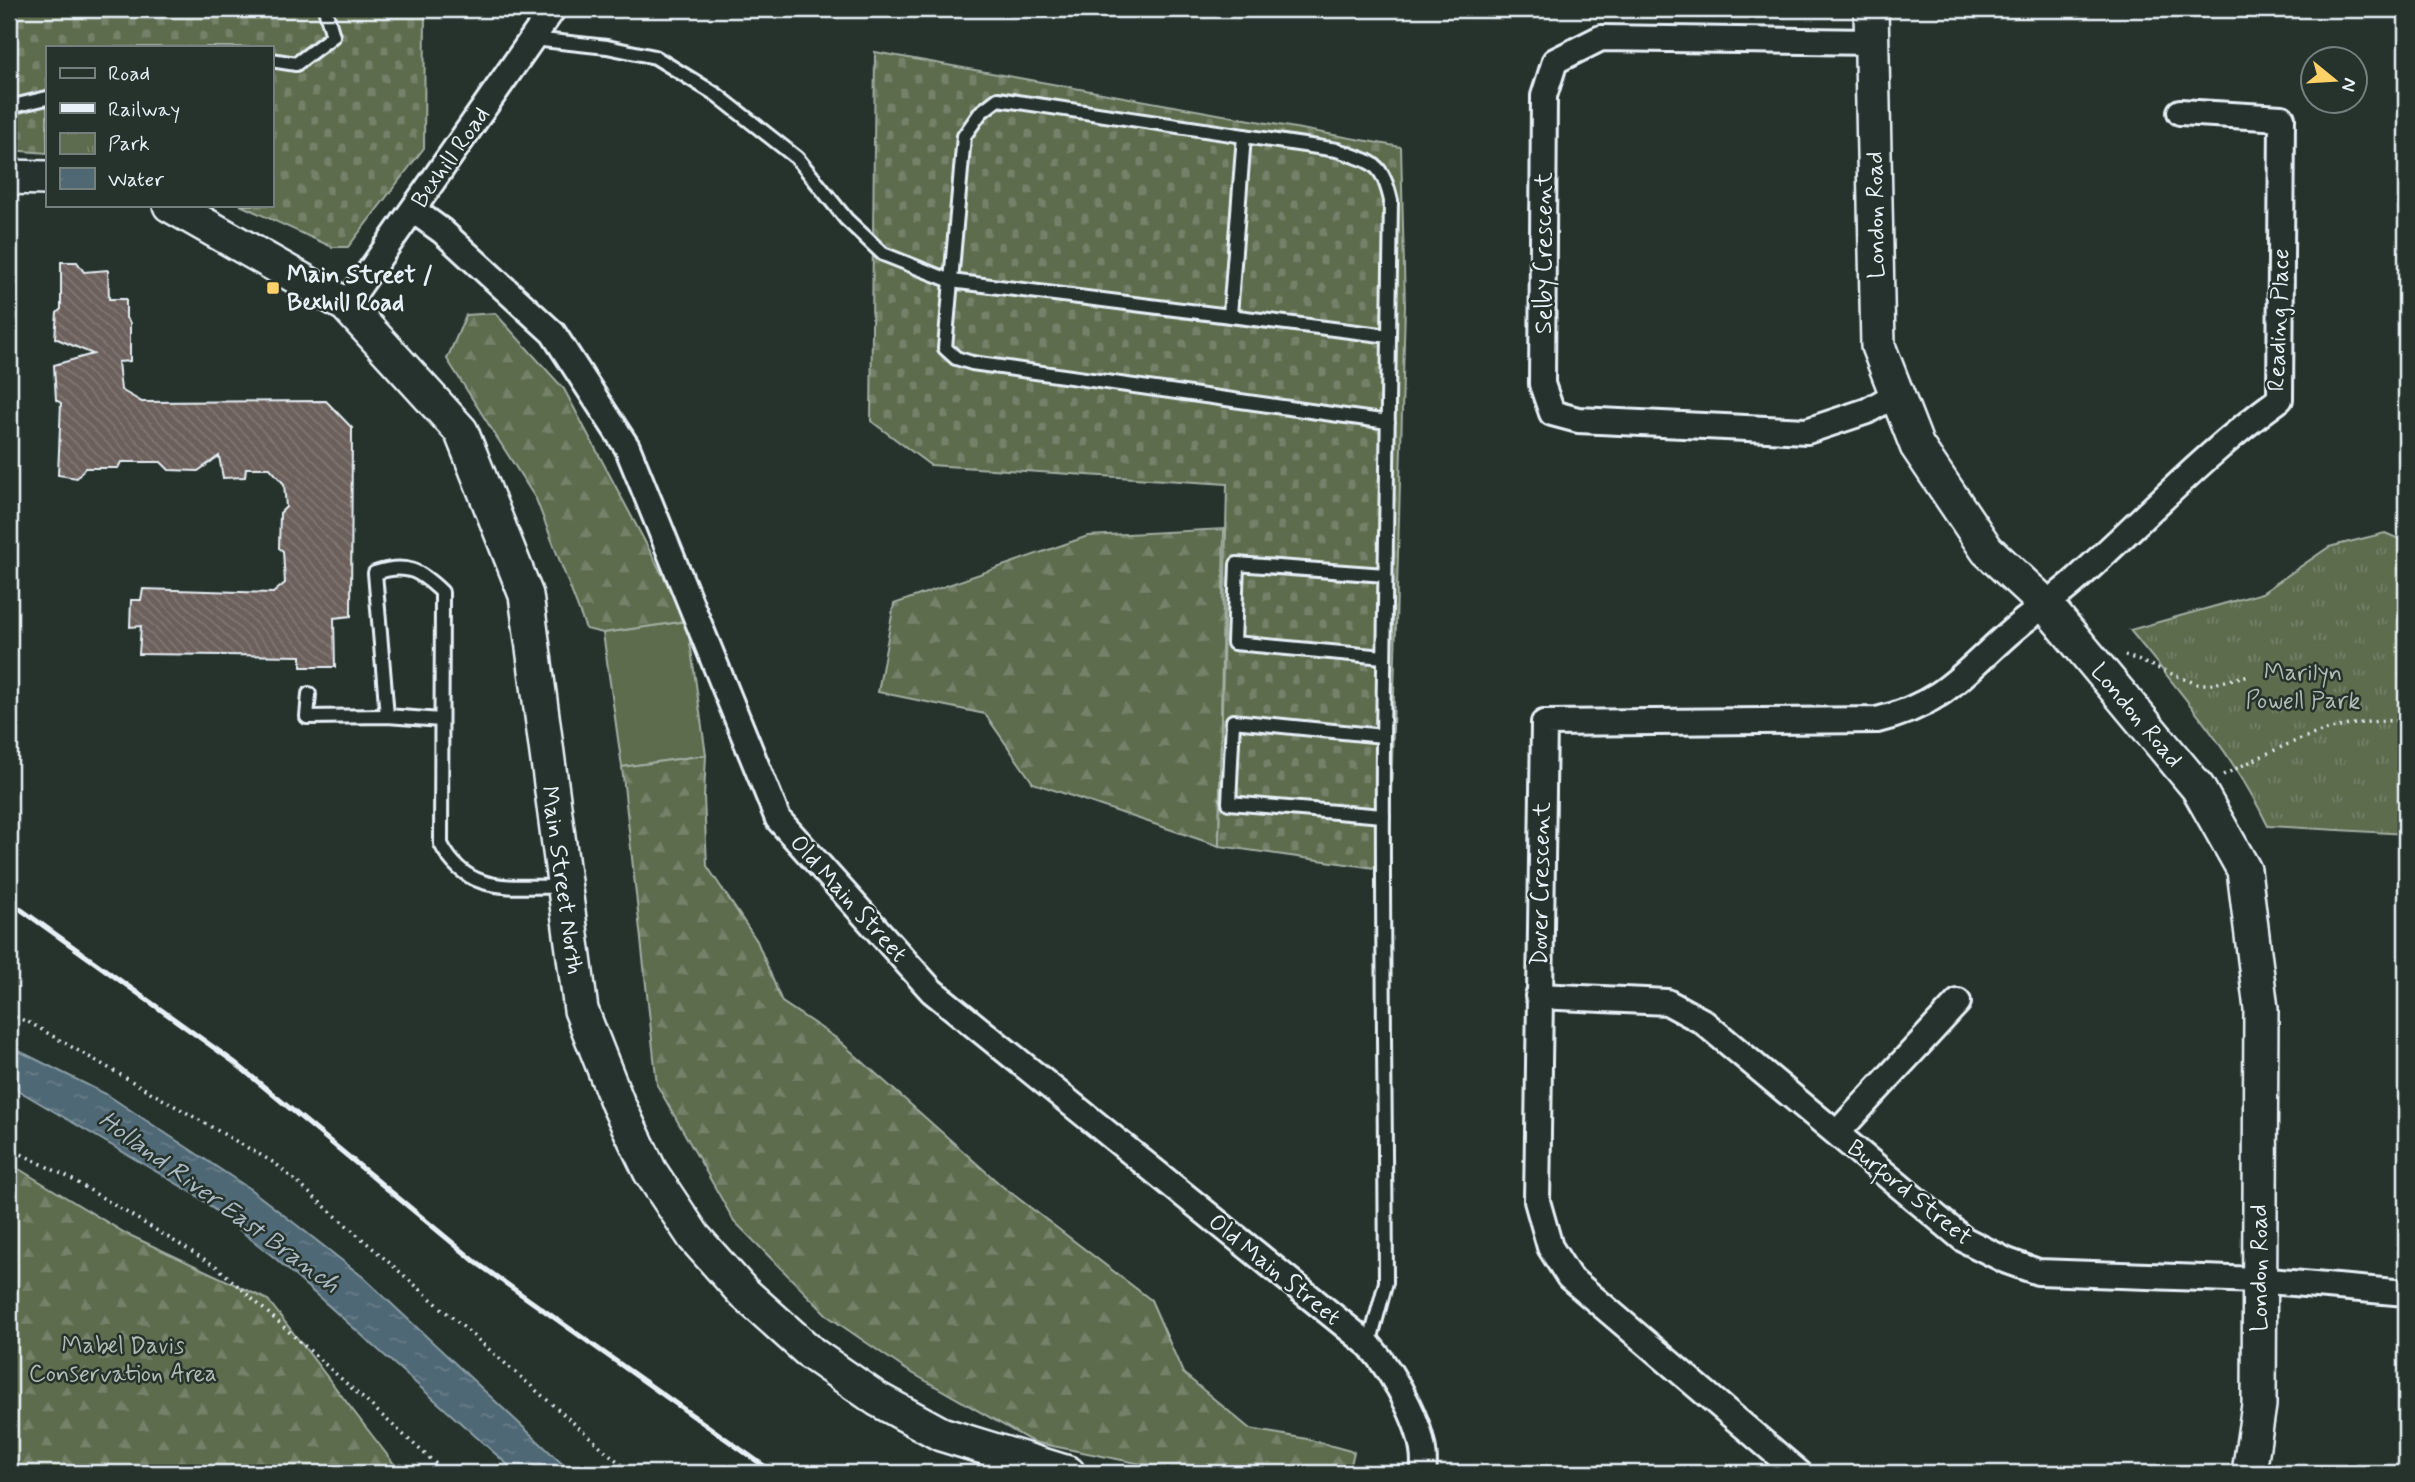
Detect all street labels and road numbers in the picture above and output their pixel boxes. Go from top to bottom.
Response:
street label: Bexhill Road [405,101,498,215]
street label: London Road [1860,151,1893,279]
street label: Selby Crescent [1529,172,1560,334]
street label: Reading Place [2262,248,2297,392]
street label: London Road [2083,657,2189,775]
street label: Main Street North [533,784,590,976]
street label: Dover Crescent [1525,802,1558,966]
street label: Old Main Street [782,828,914,970]
street label: Burford Street [1839,1133,1978,1255]
street label: London Road [2245,1204,2276,1332]
street label: Old Main Street [1201,1207,1347,1333]

